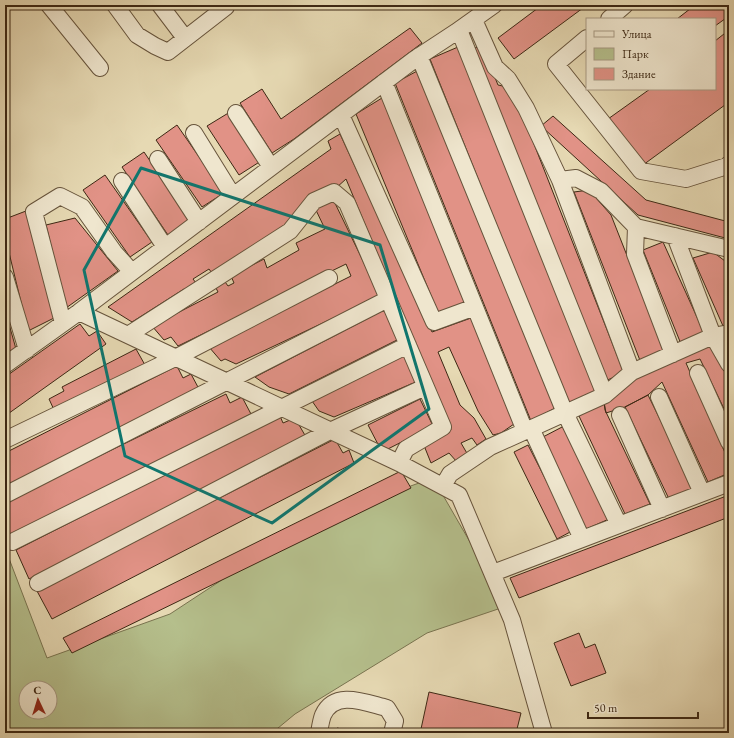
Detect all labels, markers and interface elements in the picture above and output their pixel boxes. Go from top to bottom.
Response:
legend [586,18,716,90]
text: Улица [621,26,652,42]
text: Парк [622,46,649,62]
text: Здание [622,66,656,82]
north arrow [18,680,58,720]
text: С [33,683,42,697]
scale bar [588,694,698,720]
text: 50 m [594,700,618,716]

